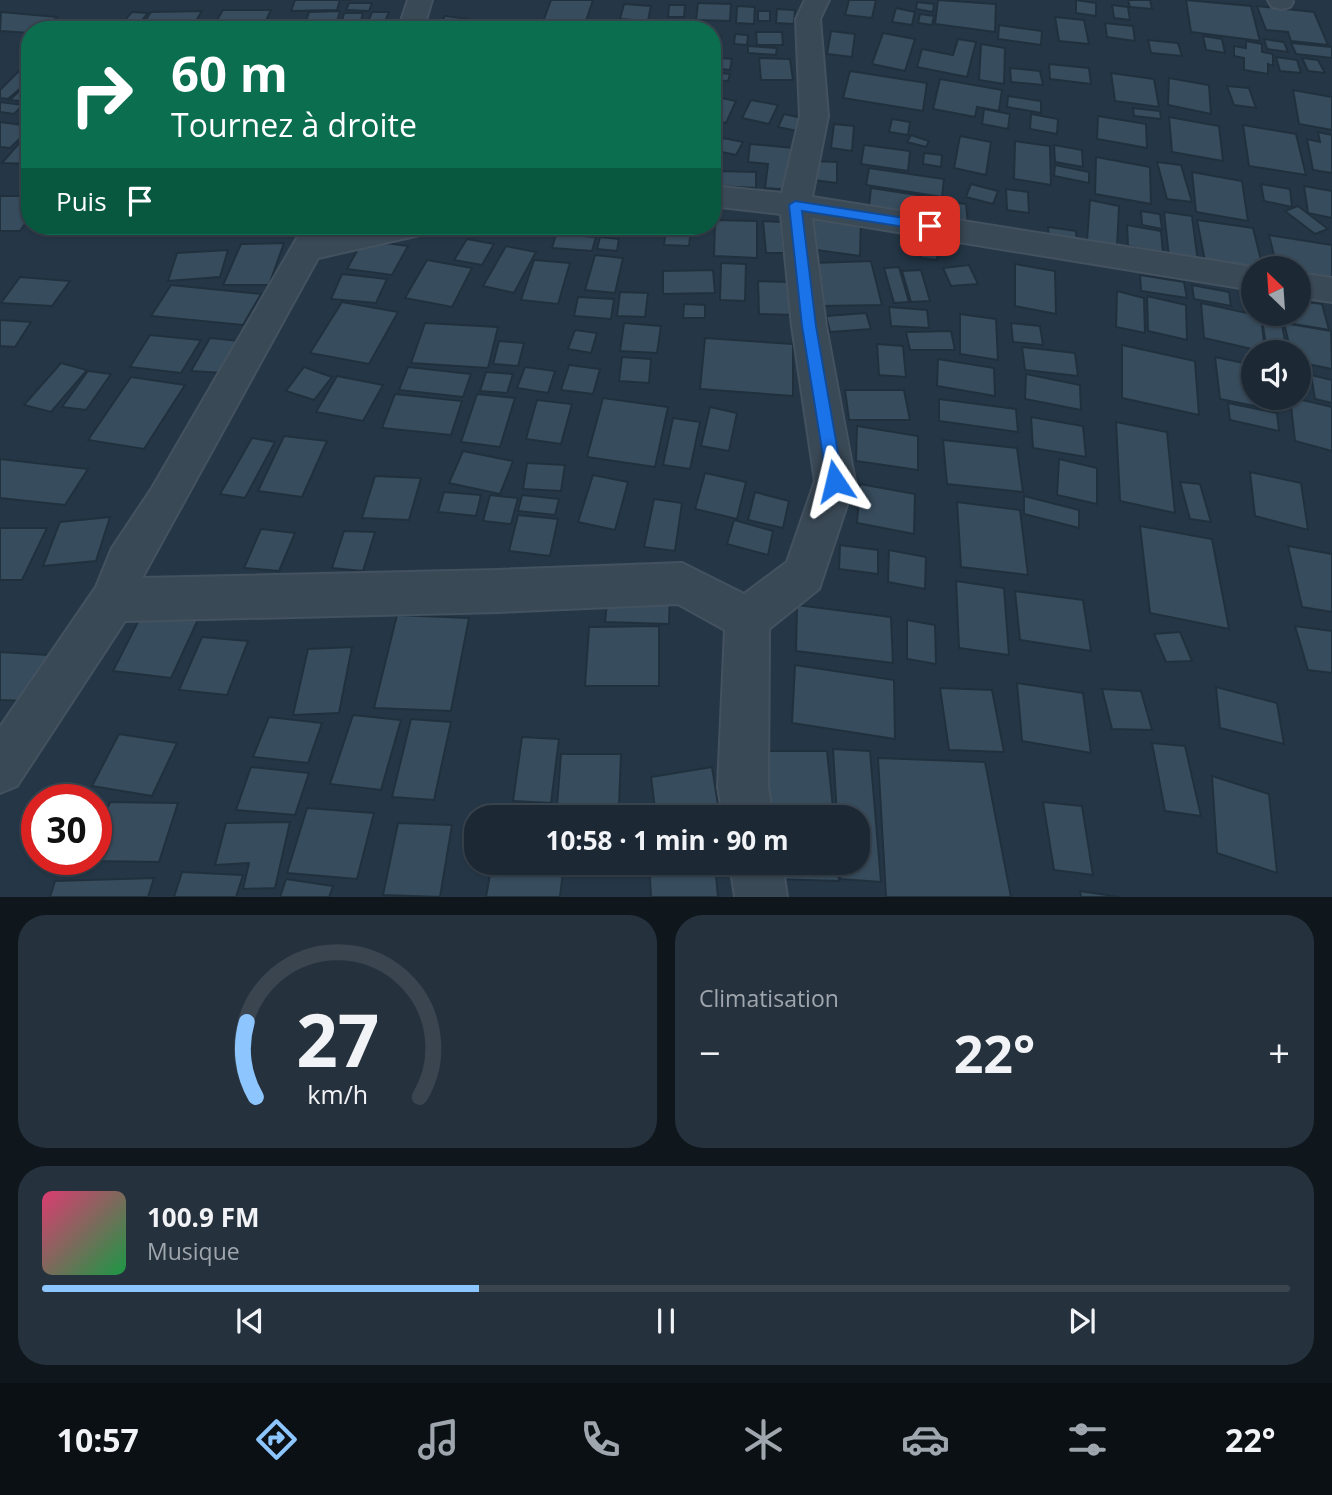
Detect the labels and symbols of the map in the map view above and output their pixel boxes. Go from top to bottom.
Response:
pin [900,196,960,256]
north arrow [1241,256,1311,326]
position arrow [798,444,872,518]
speed limit sign: 30 [21,784,112,875]

